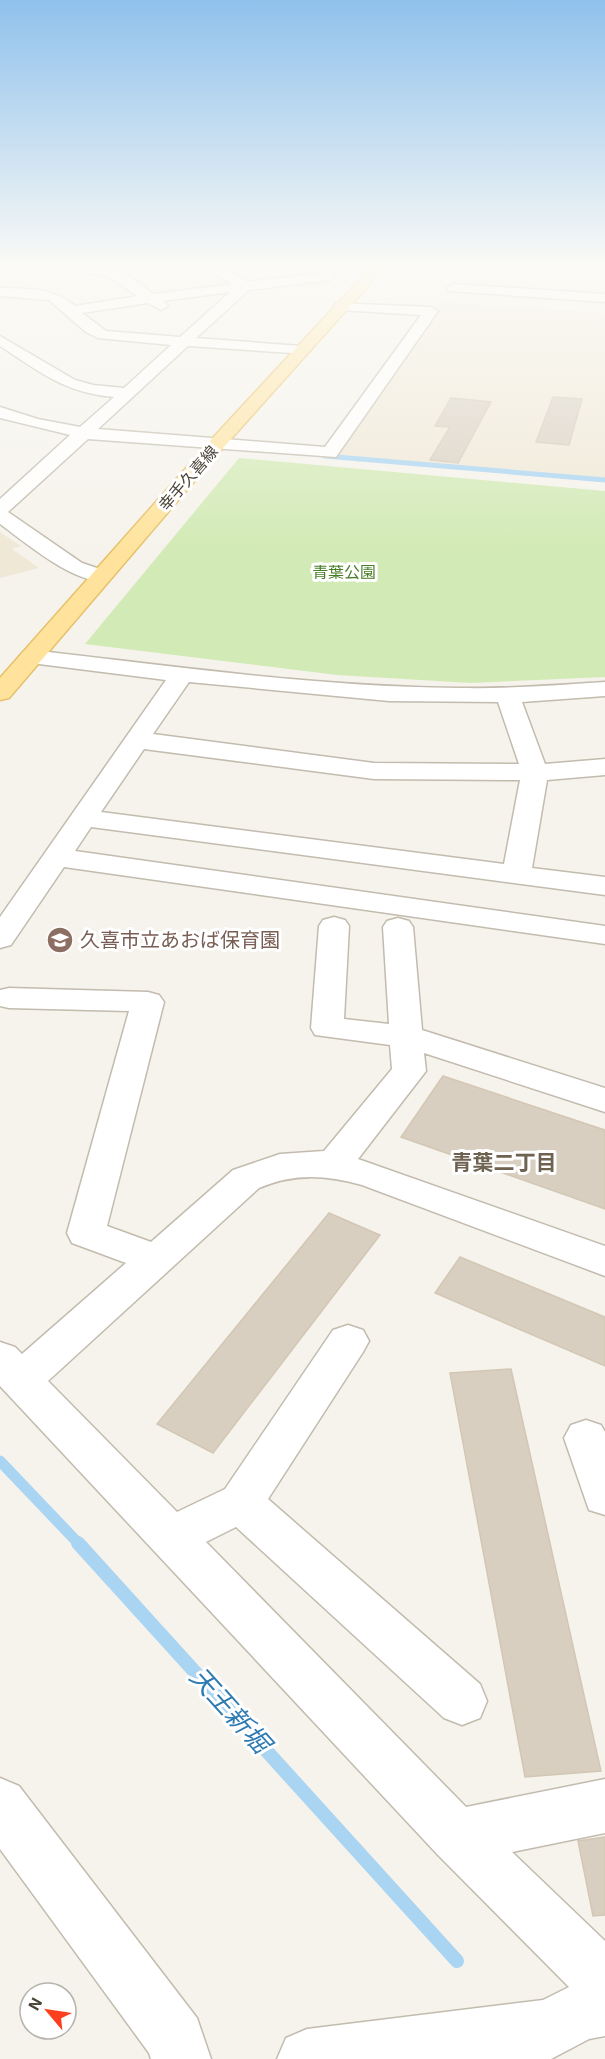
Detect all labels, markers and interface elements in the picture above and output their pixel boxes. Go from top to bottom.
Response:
street label: 幸手久喜線 [154,441,221,514]
park label: 青葉公園 [312,562,376,581]
school or university icon: 久喜市立あおば保育園 [45,925,75,955]
place label: 久喜市立あおば保育園 [80,927,280,951]
district label: 青葉二丁目 [452,1149,557,1174]
water label: 天王新堀 [185,1660,280,1761]
north arrow [18,1981,78,2041]
text: N [23,1994,46,2013]

